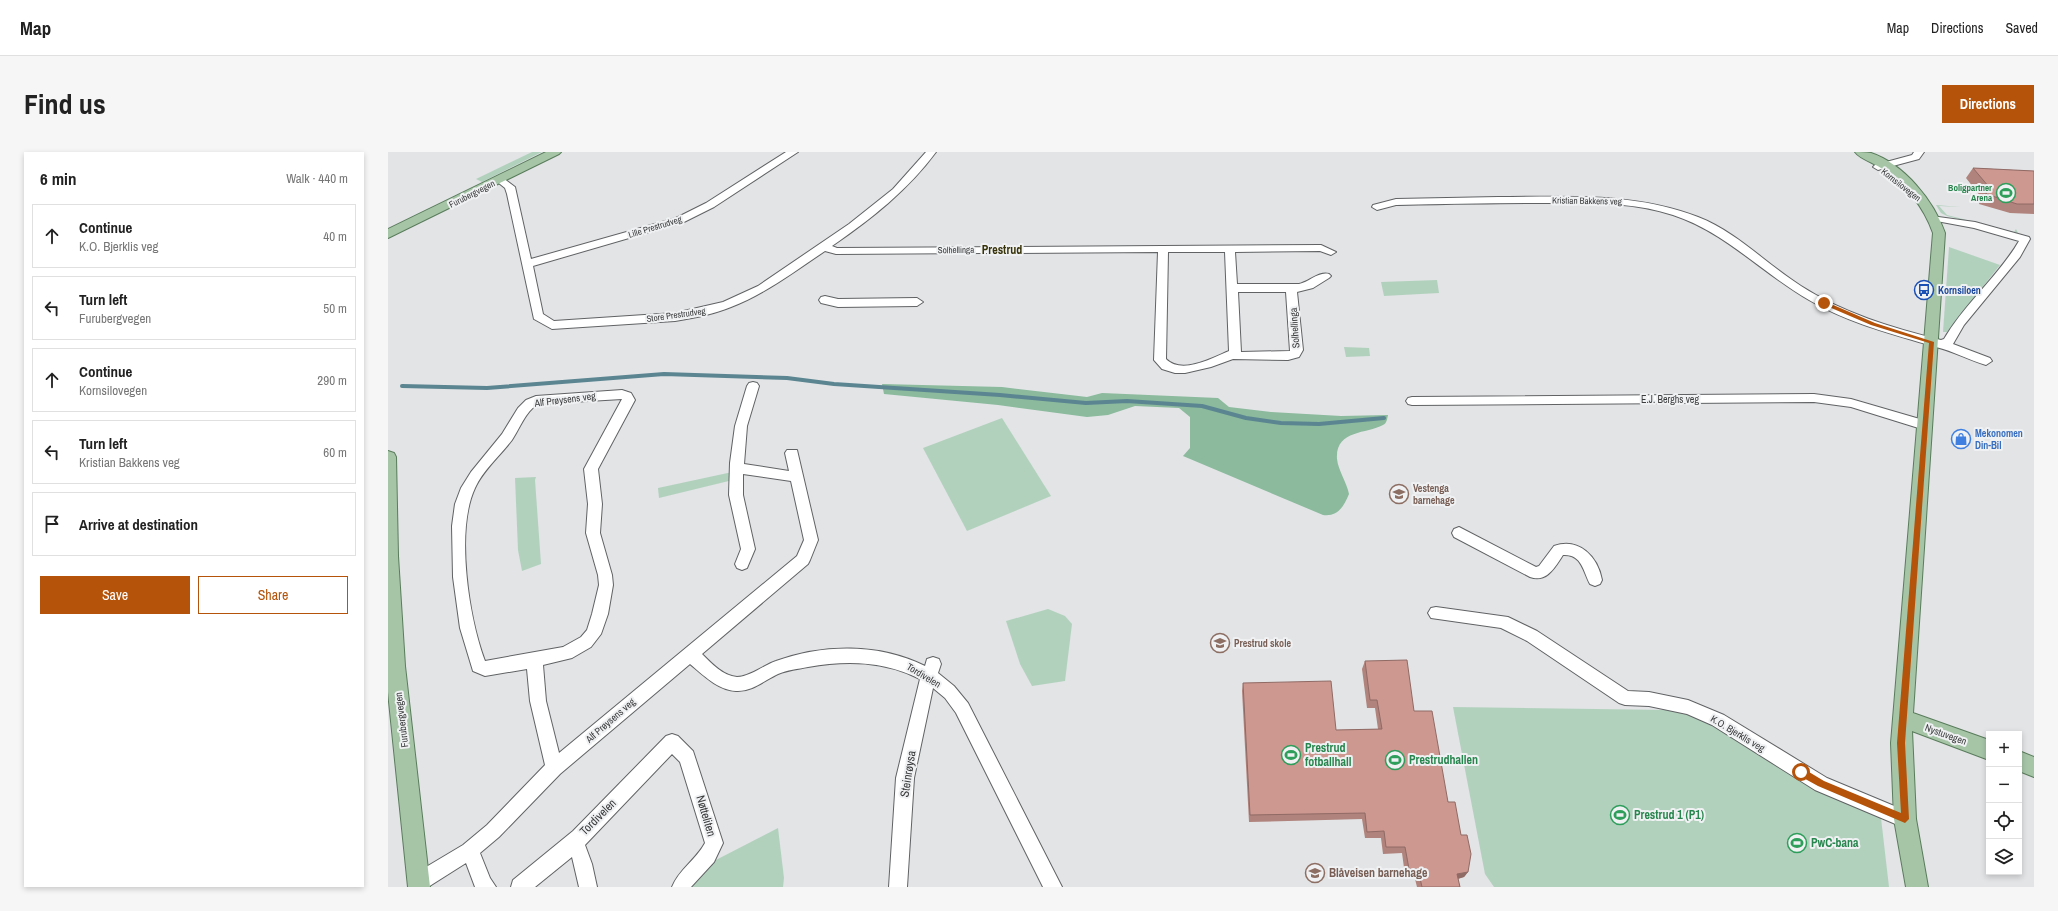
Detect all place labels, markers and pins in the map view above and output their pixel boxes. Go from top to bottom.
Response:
place label: Boligpartner Arena [1948,182,1993,204]
sports icon: Boligpartner Arena [1995,182,2017,204]
bus stop icon: Kornsiloen [1913,279,1935,301]
place label: Kornsiloen [1938,284,1981,297]
place label: Mekonomen Din-Bil [1975,427,2023,452]
shop icon: Mekonomen Din-Bil [1950,428,1972,450]
place label: Vestenga barnehage [1413,482,1455,507]
school or university icon: Vestenga barnehage [1388,483,1410,505]
school or university icon: Prestrud skole [1209,632,1231,654]
place label: Prestrud skole [1234,637,1291,650]
place label: Prestrud fotballhall [1305,740,1352,770]
sports icon: Prestrud fotballhall [1280,744,1302,766]
sports icon: Prestrudhallen [1384,749,1406,771]
place label: Prestrudhallen [1409,752,1478,768]
sports icon: Prestrud 1 (P1) [1609,804,1631,826]
place label: Prestrud 1 (P1) [1634,807,1704,823]
sports icon: PwC-bana [1786,832,1808,854]
place label: PwC-bana [1811,835,1859,851]
school or university icon: Blåveisen barnehage [1304,862,1326,884]
place label: Blåveisen barnehage [1329,865,1428,881]

